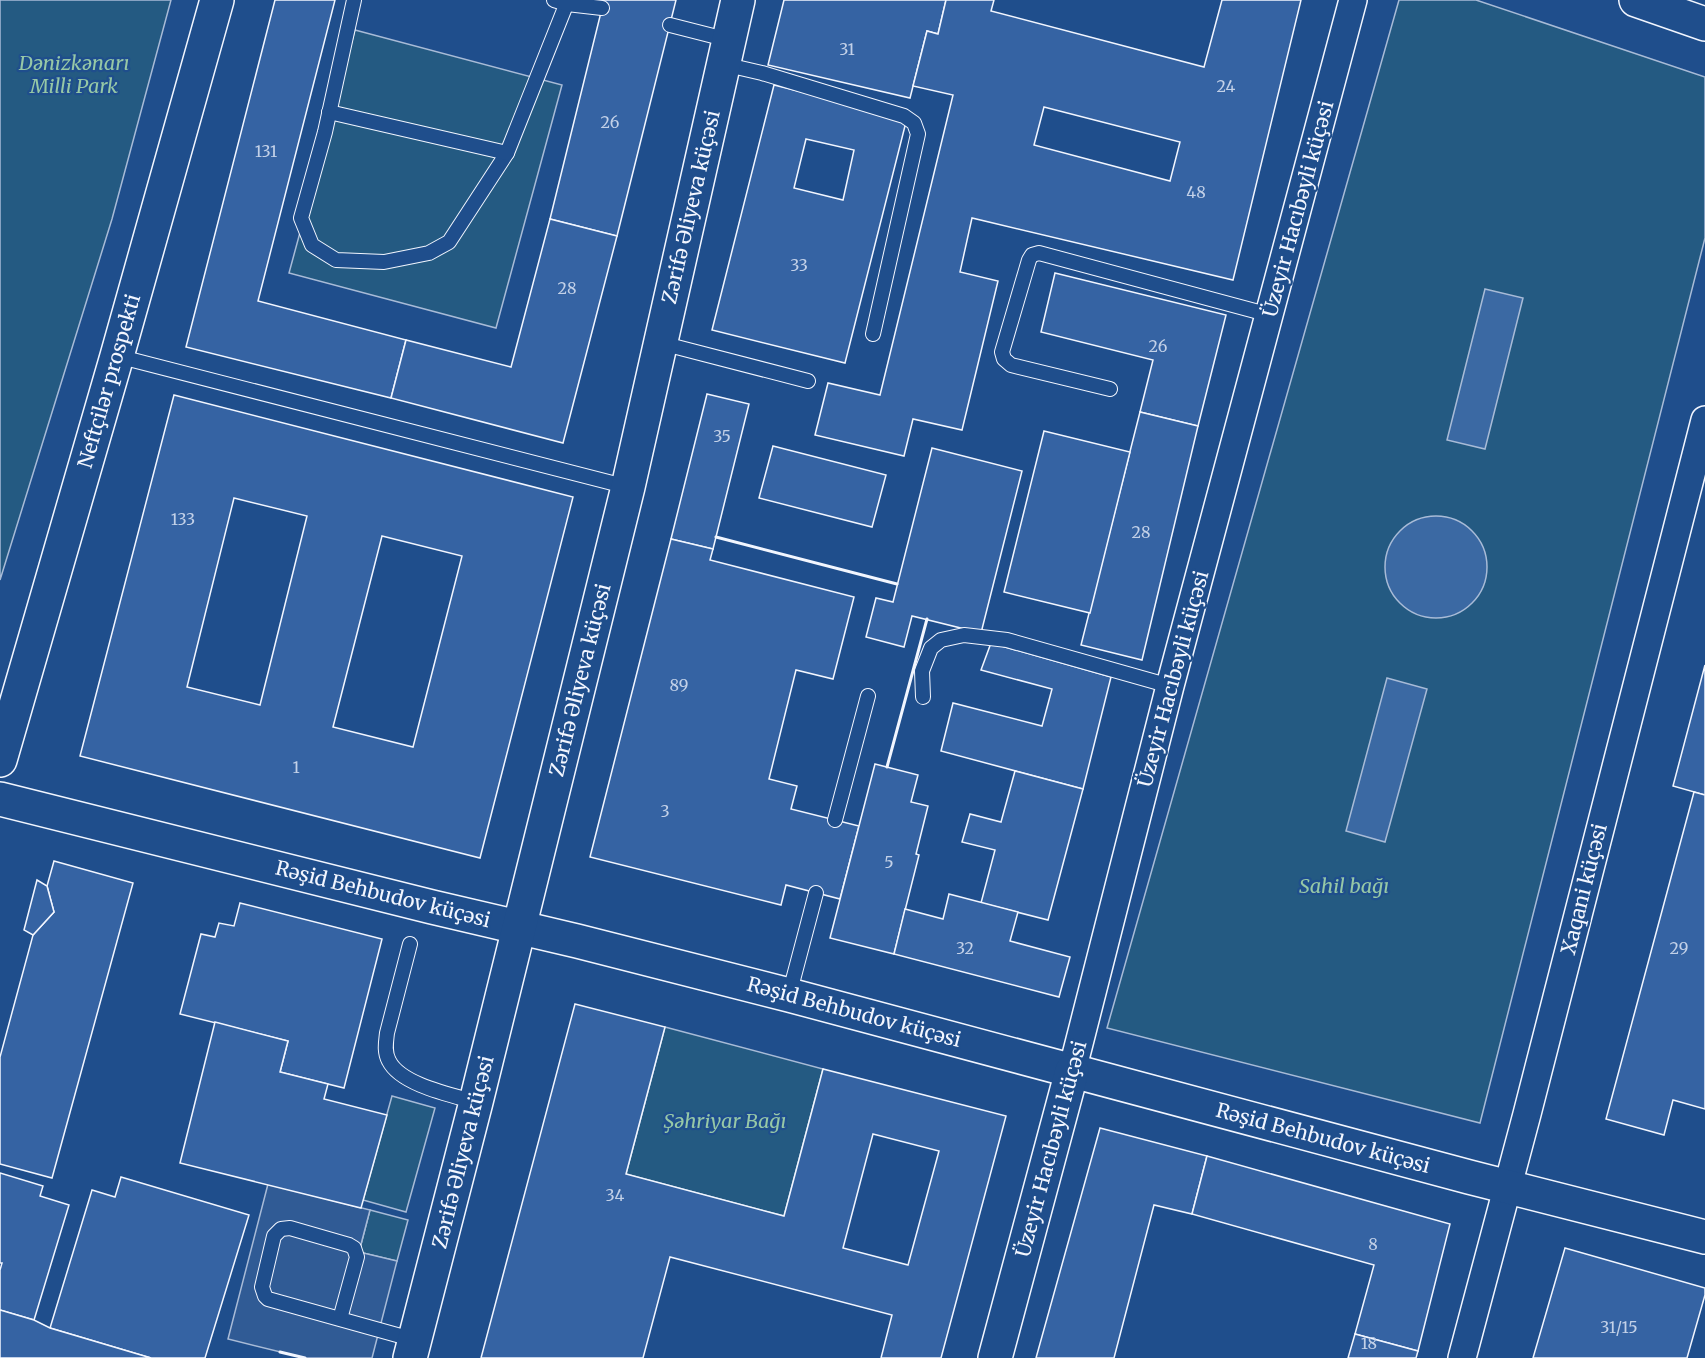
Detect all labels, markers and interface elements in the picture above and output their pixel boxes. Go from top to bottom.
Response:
house number: 31 [839,39,855,59]
park label: Dənizkənarı Milli Park [18,50,129,98]
house number: 24 [1217,76,1236,96]
street label: Üzeyir Hacıbəyli küçəsi [1257,98,1338,320]
street label: Zərifə Əliyeva küçəsi [656,108,725,306]
house number: 26 [601,112,620,132]
house number: 131 [255,141,277,161]
house number: 48 [1186,182,1206,202]
house number: 33 [790,255,808,275]
house number: 28 [558,278,576,298]
street label: Neftçilər prospekti [72,291,145,471]
house number: 26 [1149,336,1168,356]
house number: 35 [713,426,731,446]
house number: 133 [171,509,195,529]
house number: 28 [1132,522,1150,542]
street label: Üzeyir Hacıbəyli küçəsi [1132,568,1213,790]
street label: Zərifə Əliyeva küçəsi [543,581,616,779]
house number: 89 [670,675,688,695]
house number: 1 [292,757,300,777]
house number: 3 [660,801,670,821]
street label: Xaqani küçəsi [1555,821,1612,957]
house number: 5 [884,852,894,872]
street label: Rəşid Behbudov küçəsi [273,855,493,932]
park label: Sahil bağı [1299,873,1389,898]
house number: 32 [956,938,974,958]
house number: 29 [1670,938,1688,958]
street label: Rəşid Behbudov küçəsi [744,971,964,1052]
street label: Üzeyir Hacıbəyli küçəsi [1010,1038,1091,1260]
street label: Zərifə Əliyeva küçəsi [426,1053,499,1251]
street label: Rəşid Behbudov küçəsi [1213,1097,1433,1178]
park label: Şəhriyar Bağı [664,1108,786,1133]
house number: 34 [606,1185,625,1205]
house number: 8 [1368,1234,1378,1254]
house number: 31/15 [1600,1317,1638,1337]
house number: 18 [1361,1333,1377,1353]

